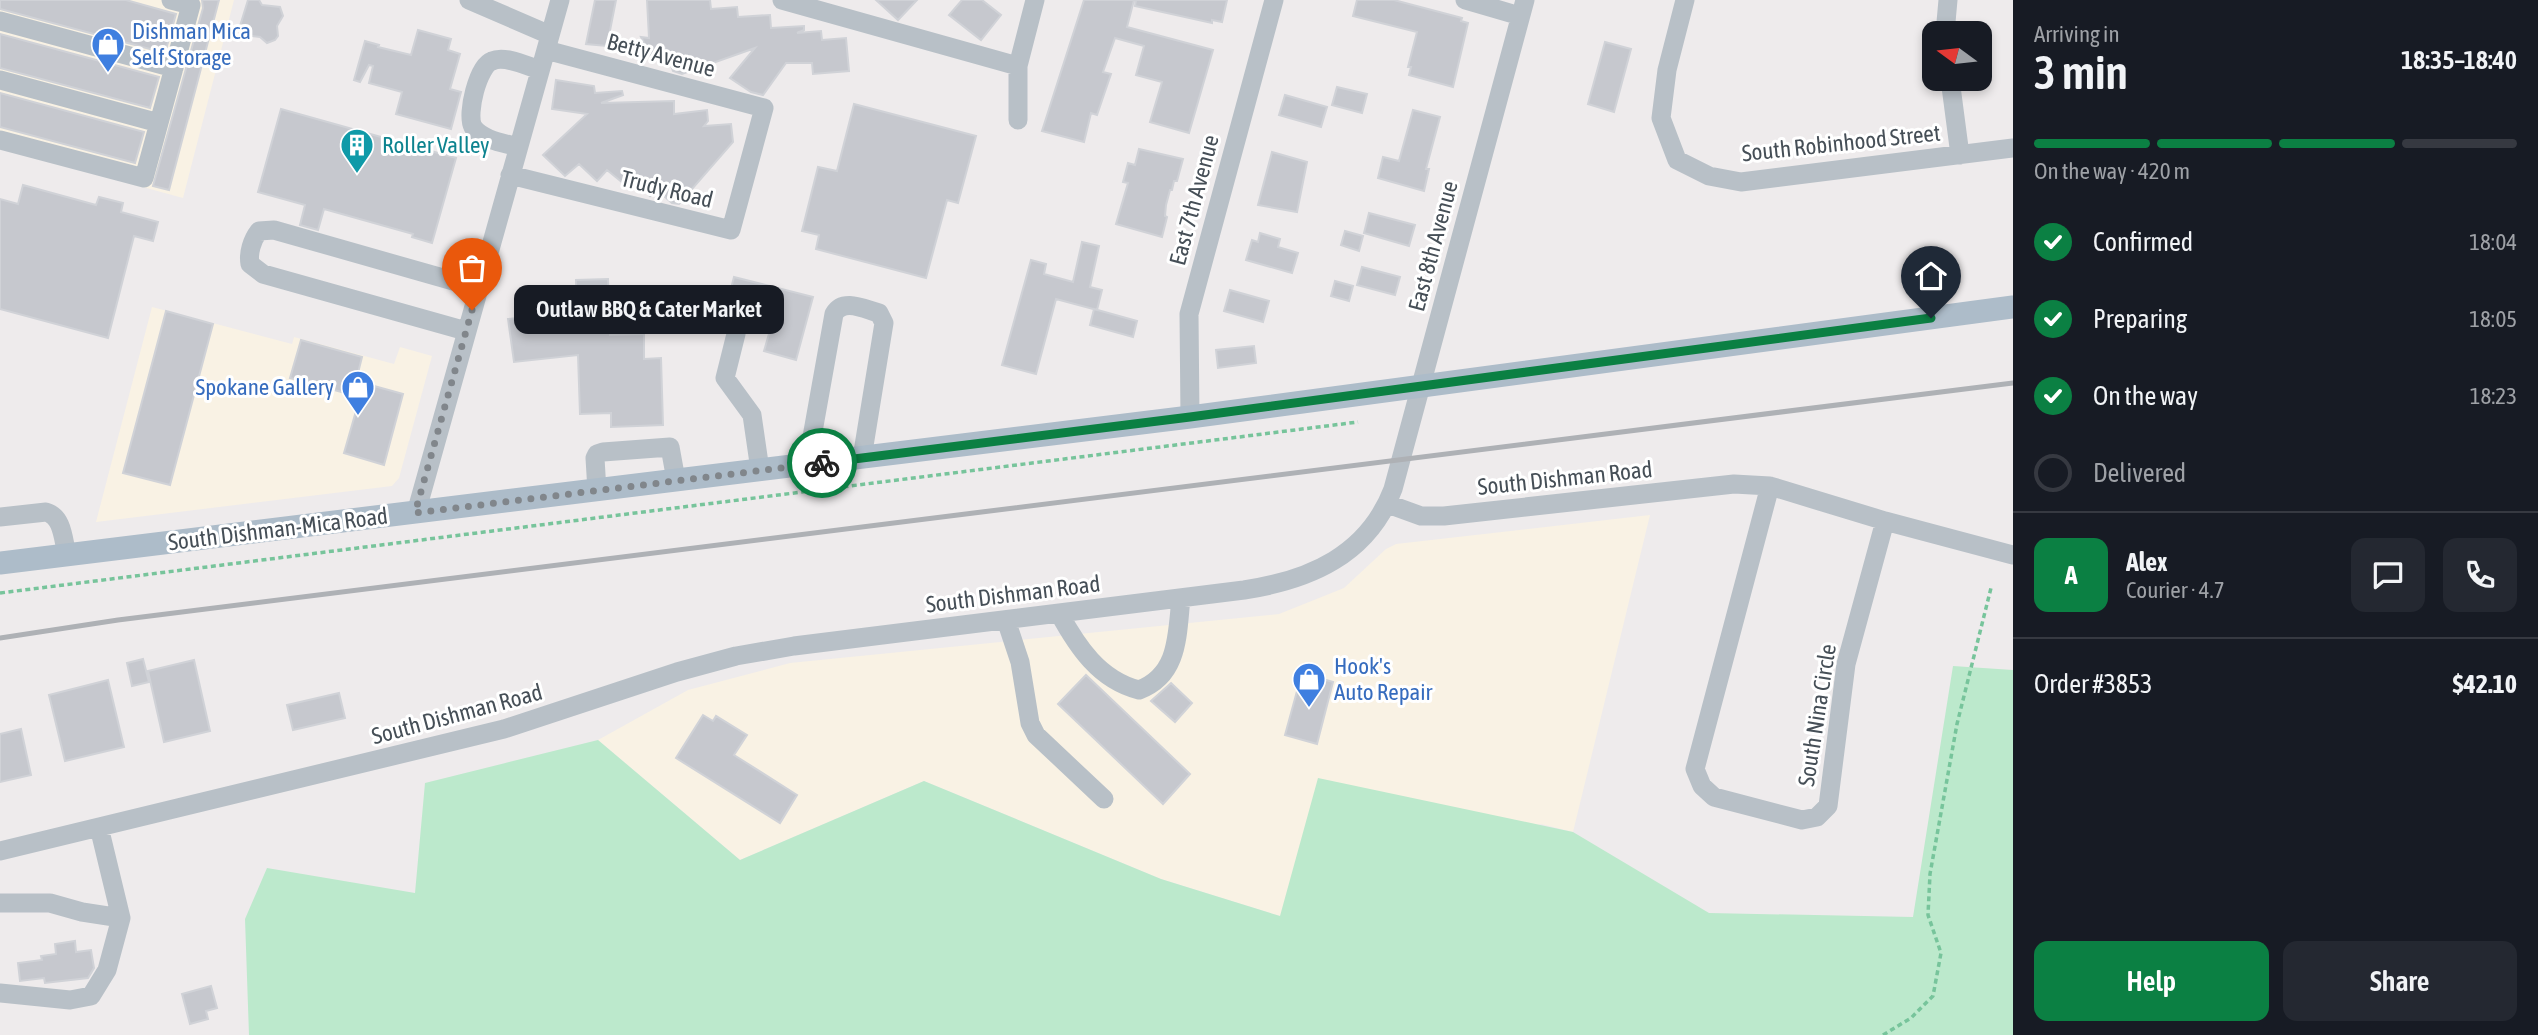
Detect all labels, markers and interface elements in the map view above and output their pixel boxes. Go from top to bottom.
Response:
place label: Dishman Mica Self Storage [132,18,251,70]
north arrow [1922,21,1992,91]
map controls [1922,21,1992,91]
text: Arriving in [2034,21,2120,47]
shop icon: Dishman Mica Self Storage [89,25,127,74]
street label: Betty Avenue [604,28,718,82]
text: 18:35–18:40 [2401,45,2517,75]
text: 3 min [2034,46,2128,99]
street label: South Robinhood Street [1740,120,1942,166]
building icon: Roller Valley [338,126,376,175]
place label: Roller Valley [382,132,490,158]
street label: East 7th Avenue [1164,132,1224,268]
text: On the way · 420 m [2034,158,2190,184]
street label: Trudy Road [618,165,716,213]
street label: East 8th Avenue [1403,178,1463,314]
icon: check [2034,223,2072,261]
text: Confirmed [2093,227,2193,257]
text: 18:04 [2469,229,2517,255]
pin [442,238,502,310]
pin [1901,246,1961,318]
icon: bag [453,249,491,287]
icon: home [1912,257,1950,295]
callout: Outlaw BBQ & Cater Market [514,286,784,334]
text: Outlaw BBQ & Cater Market [536,296,762,322]
icon: check [2034,300,2072,338]
text: Preparing [2093,304,2187,334]
text: 18:05 [2469,306,2517,332]
shop icon: Spokane Gallery [339,368,377,417]
place label: Spokane Gallery [196,374,334,400]
icon: check [2034,377,2072,415]
text: On the way [2093,381,2198,411]
text: 18:23 [2470,383,2517,409]
courier [787,428,857,498]
icon: bike [803,444,841,482]
street label: South Dishman Road [1476,456,1654,500]
text: Delivered [2093,458,2186,488]
street label: South Dishman-Mica Road [167,503,389,555]
button: chat [2351,538,2425,612]
button: phone [2443,538,2517,612]
text: Alex [2126,547,2167,577]
text: A [2065,560,2077,590]
street label: South Dishman Road [924,570,1102,618]
text: Courier · 4.7 [2126,577,2225,603]
street label: South Nina Circle [1793,642,1841,788]
place label: Hook's Auto Repair [1334,653,1434,705]
shop icon: Hook's Auto Repair [1290,660,1328,709]
text: Order #3853 [2034,669,2153,699]
text: $42.10 [2453,669,2517,699]
street label: South Dishman Road [369,679,545,749]
button: Help [2034,941,2269,1021]
button: Share [2283,941,2517,1021]

